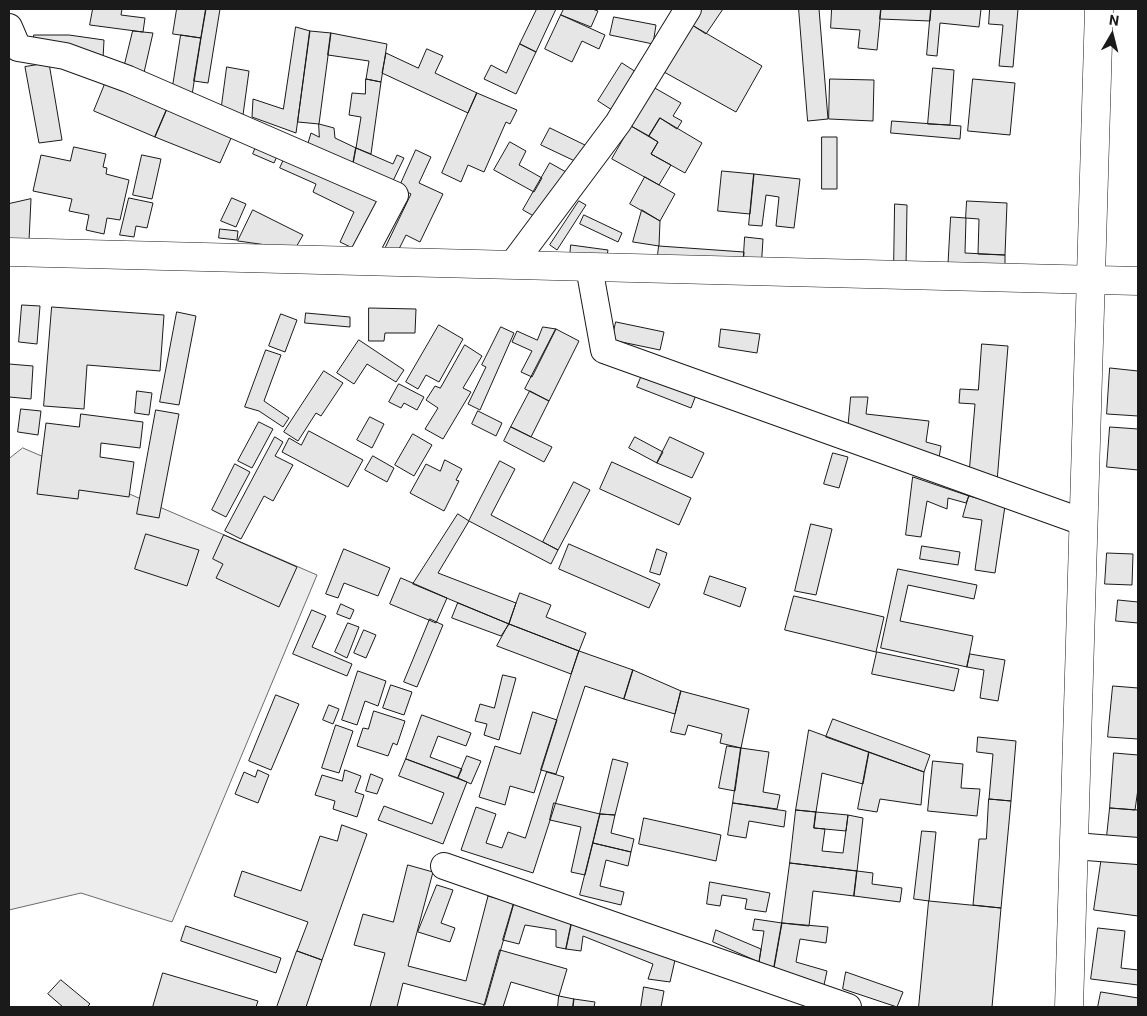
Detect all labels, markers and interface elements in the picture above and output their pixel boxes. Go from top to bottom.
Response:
north arrow [1087,10,1137,60]
text: N [1108,12,1120,29]

